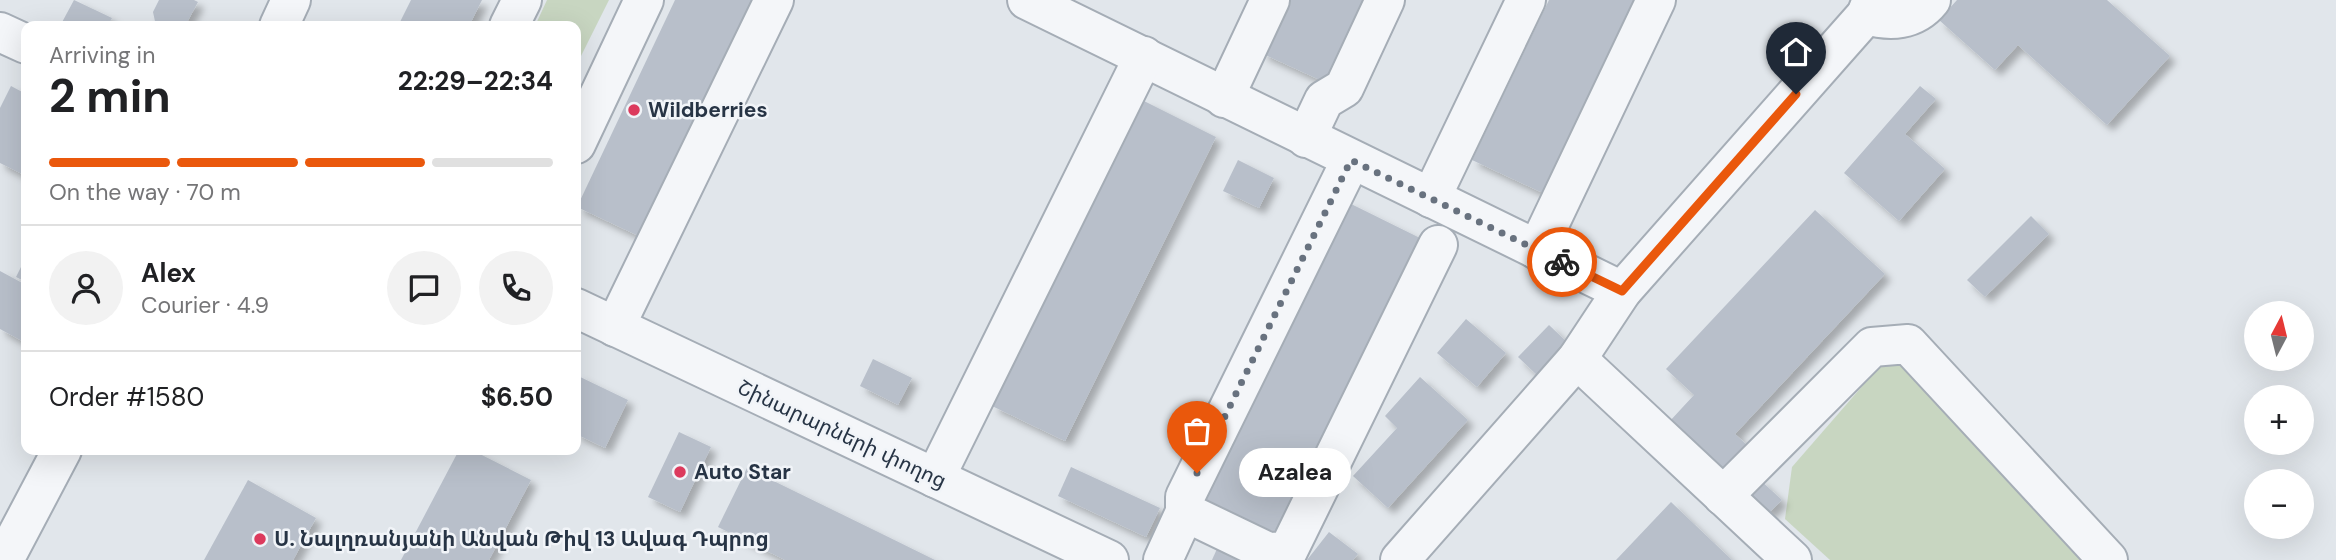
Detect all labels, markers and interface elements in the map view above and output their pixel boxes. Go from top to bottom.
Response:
pin [1766,22,1826,94]
icon: home [1777,33,1815,71]
text: Arriving in [49,40,155,70]
text: 22:29–22:34 [398,64,553,98]
text: 2 min [49,66,171,126]
place label: Wildberries [648,96,768,124]
marker: Wildberries [626,102,642,118]
text: On the way · 70 m [49,177,241,207]
courier [1527,227,1597,297]
icon: bike [1543,243,1581,281]
button: person [49,251,123,325]
button: chat [387,251,461,325]
button: phone [479,251,553,325]
text: Alex [141,256,196,290]
text: Courier · 4.9 [141,290,269,320]
north arrow [2244,301,2314,371]
map controls [2244,301,2314,539]
street label: Շինարարների փողոց [733,373,951,495]
text: Order #1580 [49,380,204,414]
text: $6.50 [481,380,553,414]
button: + [2244,385,2314,455]
pin [1167,401,1227,473]
icon: bag [1178,412,1216,450]
callout: Azalea [1239,448,1351,498]
text: Azalea [1258,457,1332,487]
place label: Auto Star [694,458,791,486]
marker: Auto Star [672,464,688,480]
button: − [2244,469,2314,539]
place label: Ս. Նալղռանյանի Անվան Թիվ 13 Ավագ Դպրոց [274,525,769,553]
marker: Ս. Նալղռանյանի Անվան Թիվ 13 Ավագ Դպրոց [252,531,268,547]

